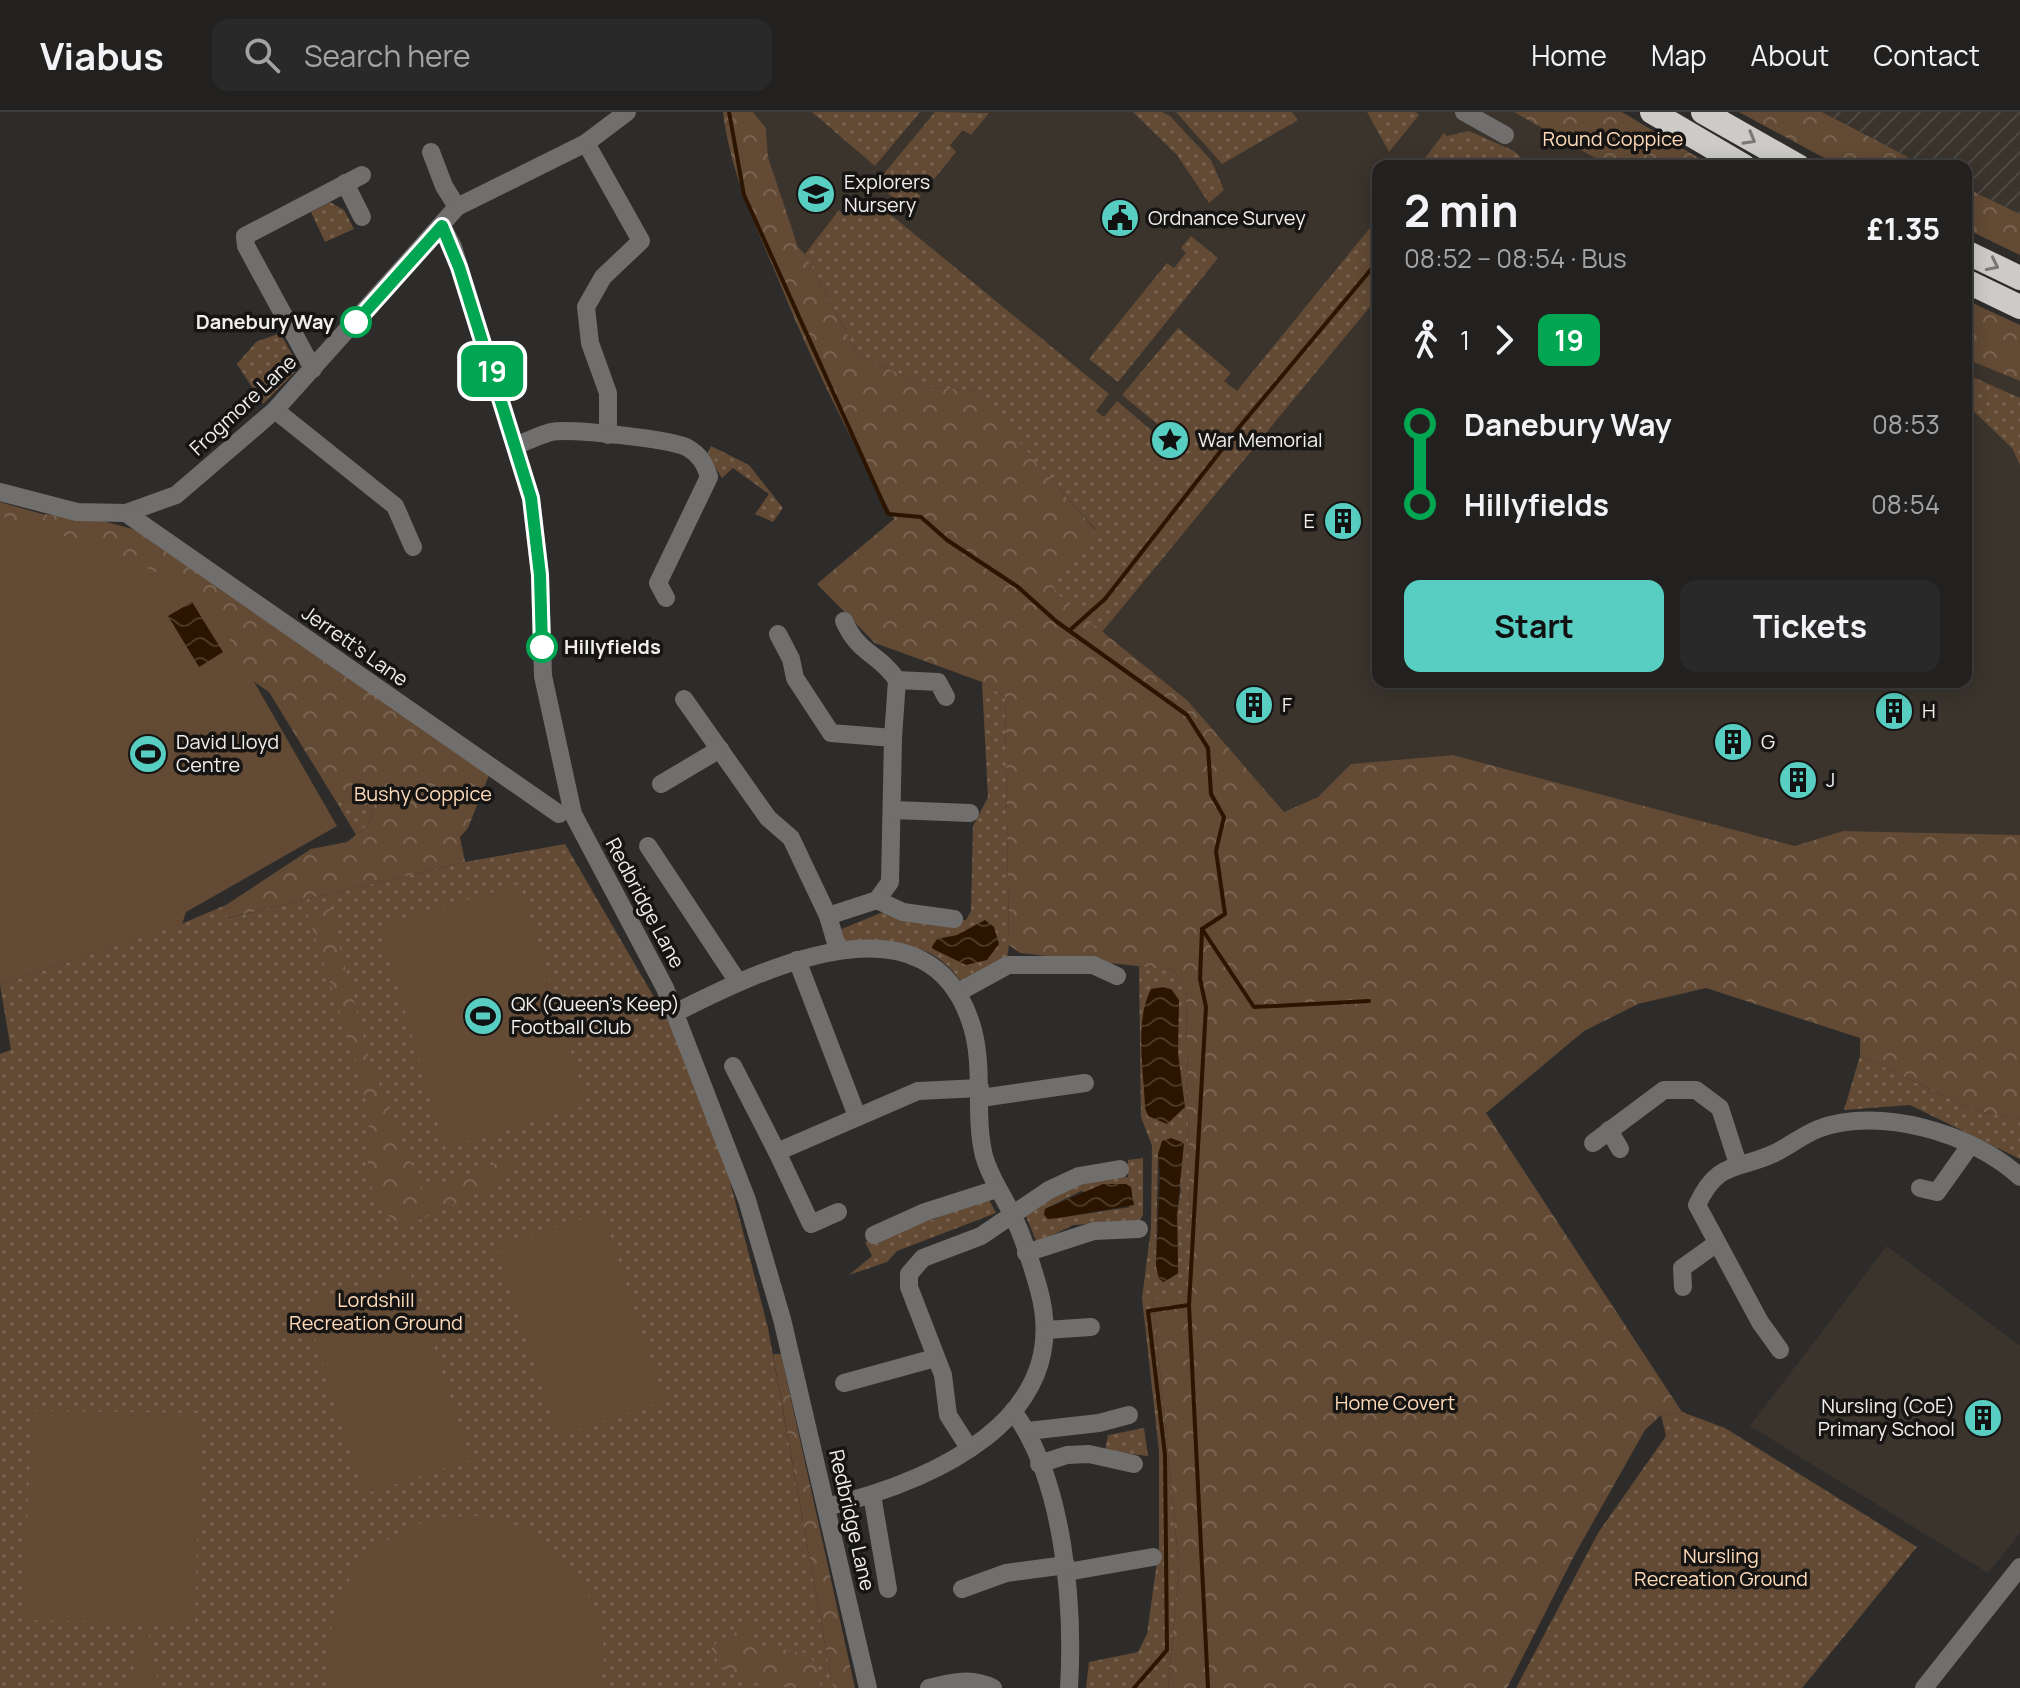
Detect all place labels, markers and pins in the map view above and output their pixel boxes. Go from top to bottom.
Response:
place label: Explorers Nursery [844,168,930,218]
school or university icon: Explorers Nursery [795,173,837,215]
public building icon: Ordnance Survey [1099,197,1141,239]
place label: Ordnance Survey [1148,204,1306,231]
marker: Danebury Way [341,307,371,337]
place label: Danebury Way [196,308,335,335]
place icon: War Memorial [1149,419,1191,461]
place label: War Memorial [1198,426,1323,453]
building icon: E [1322,500,1364,542]
place label: E [1304,507,1315,534]
marker: Hillyfields [527,632,557,662]
place label: Hillyfields [564,633,661,660]
building icon: F [1233,684,1275,726]
building icon: H [1873,690,1915,732]
place label: F [1282,691,1292,718]
place label: H [1922,697,1936,724]
building icon: G [1712,721,1754,763]
place label: David Lloyd Centre [176,728,279,778]
place label: G [1761,728,1775,755]
sports icon: David Lloyd Centre [127,733,169,775]
building icon: J [1777,759,1819,801]
place label: J [1826,766,1835,793]
place label: QK (Queen's Keep) Football Club [511,990,680,1040]
sports icon: QK (Queen's Keep) Football Club [462,995,504,1037]
place label: Nursling (CoE) Primary School [1818,1392,1955,1442]
building icon: Nursling (CoE) Primary School [1962,1397,2004,1439]

